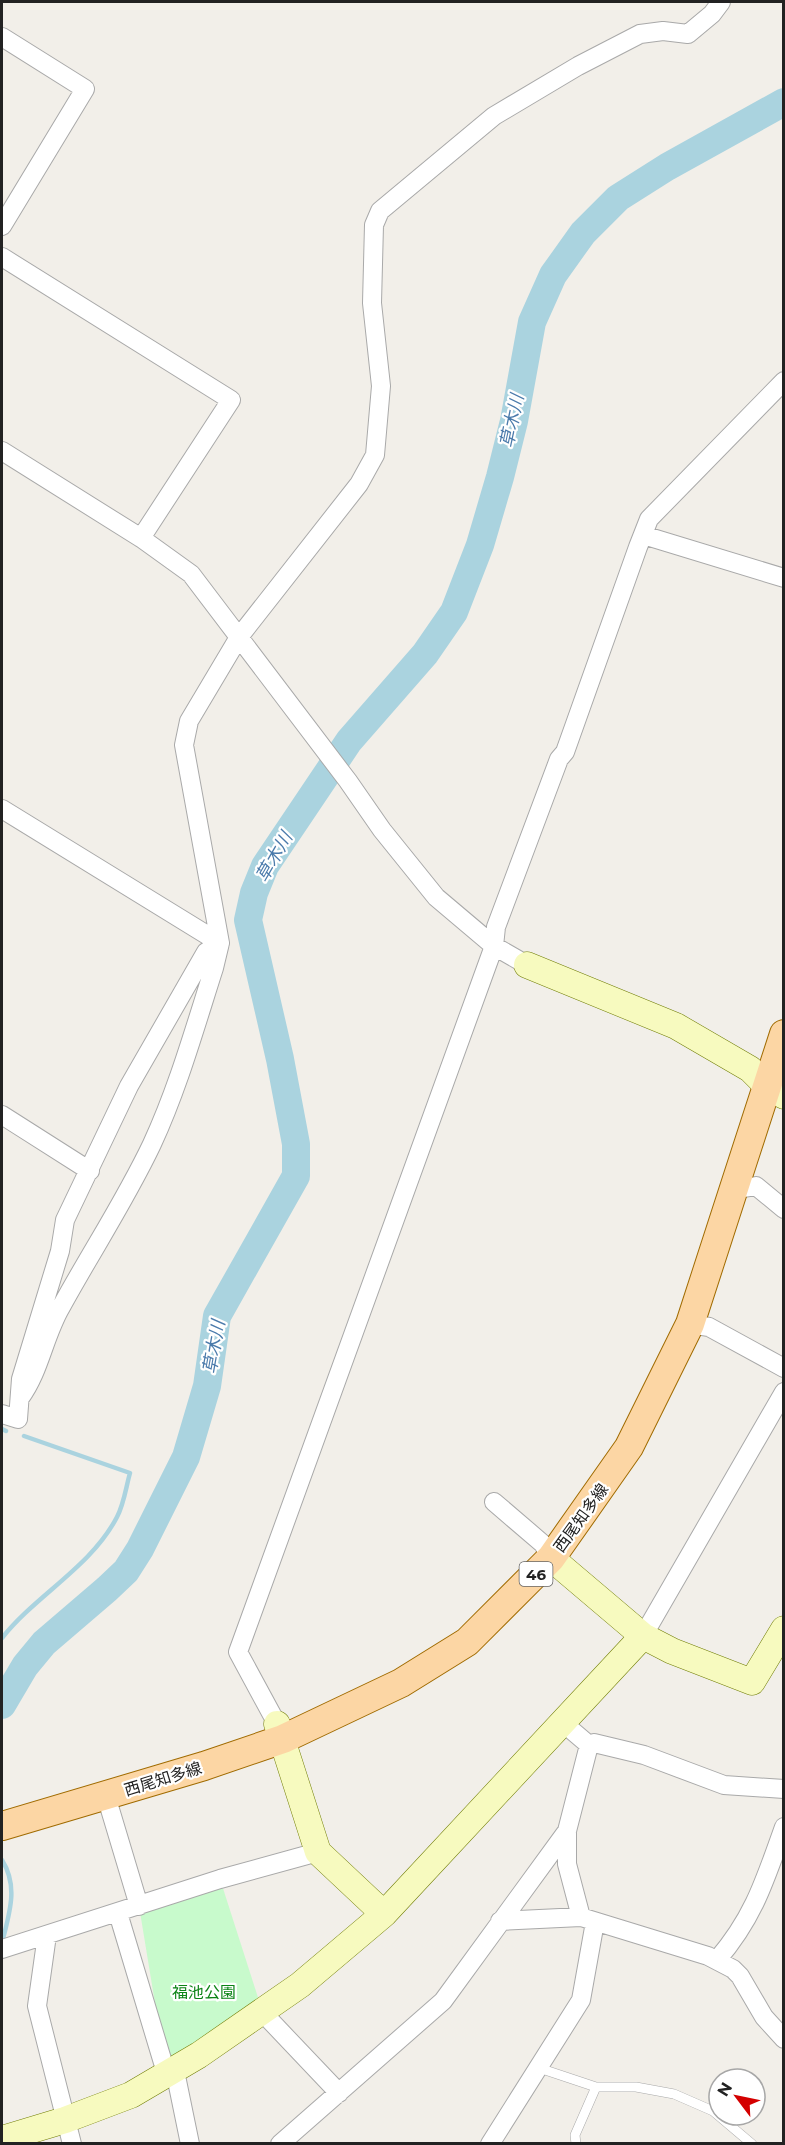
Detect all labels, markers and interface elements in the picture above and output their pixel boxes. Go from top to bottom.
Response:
water label: 草木川 [496,390,529,450]
water label: 草木川 [251,826,298,886]
water label: 草木川 [198,1317,230,1375]
street label: 西尾知多線 [550,1480,612,1556]
road number: 46 [520,1562,552,1586]
street label: 西尾知多線 [122,1758,204,1800]
park label: 福池公園 [172,1983,236,2002]
north arrow [707,2067,767,2127]
text: N [713,2079,736,2100]

